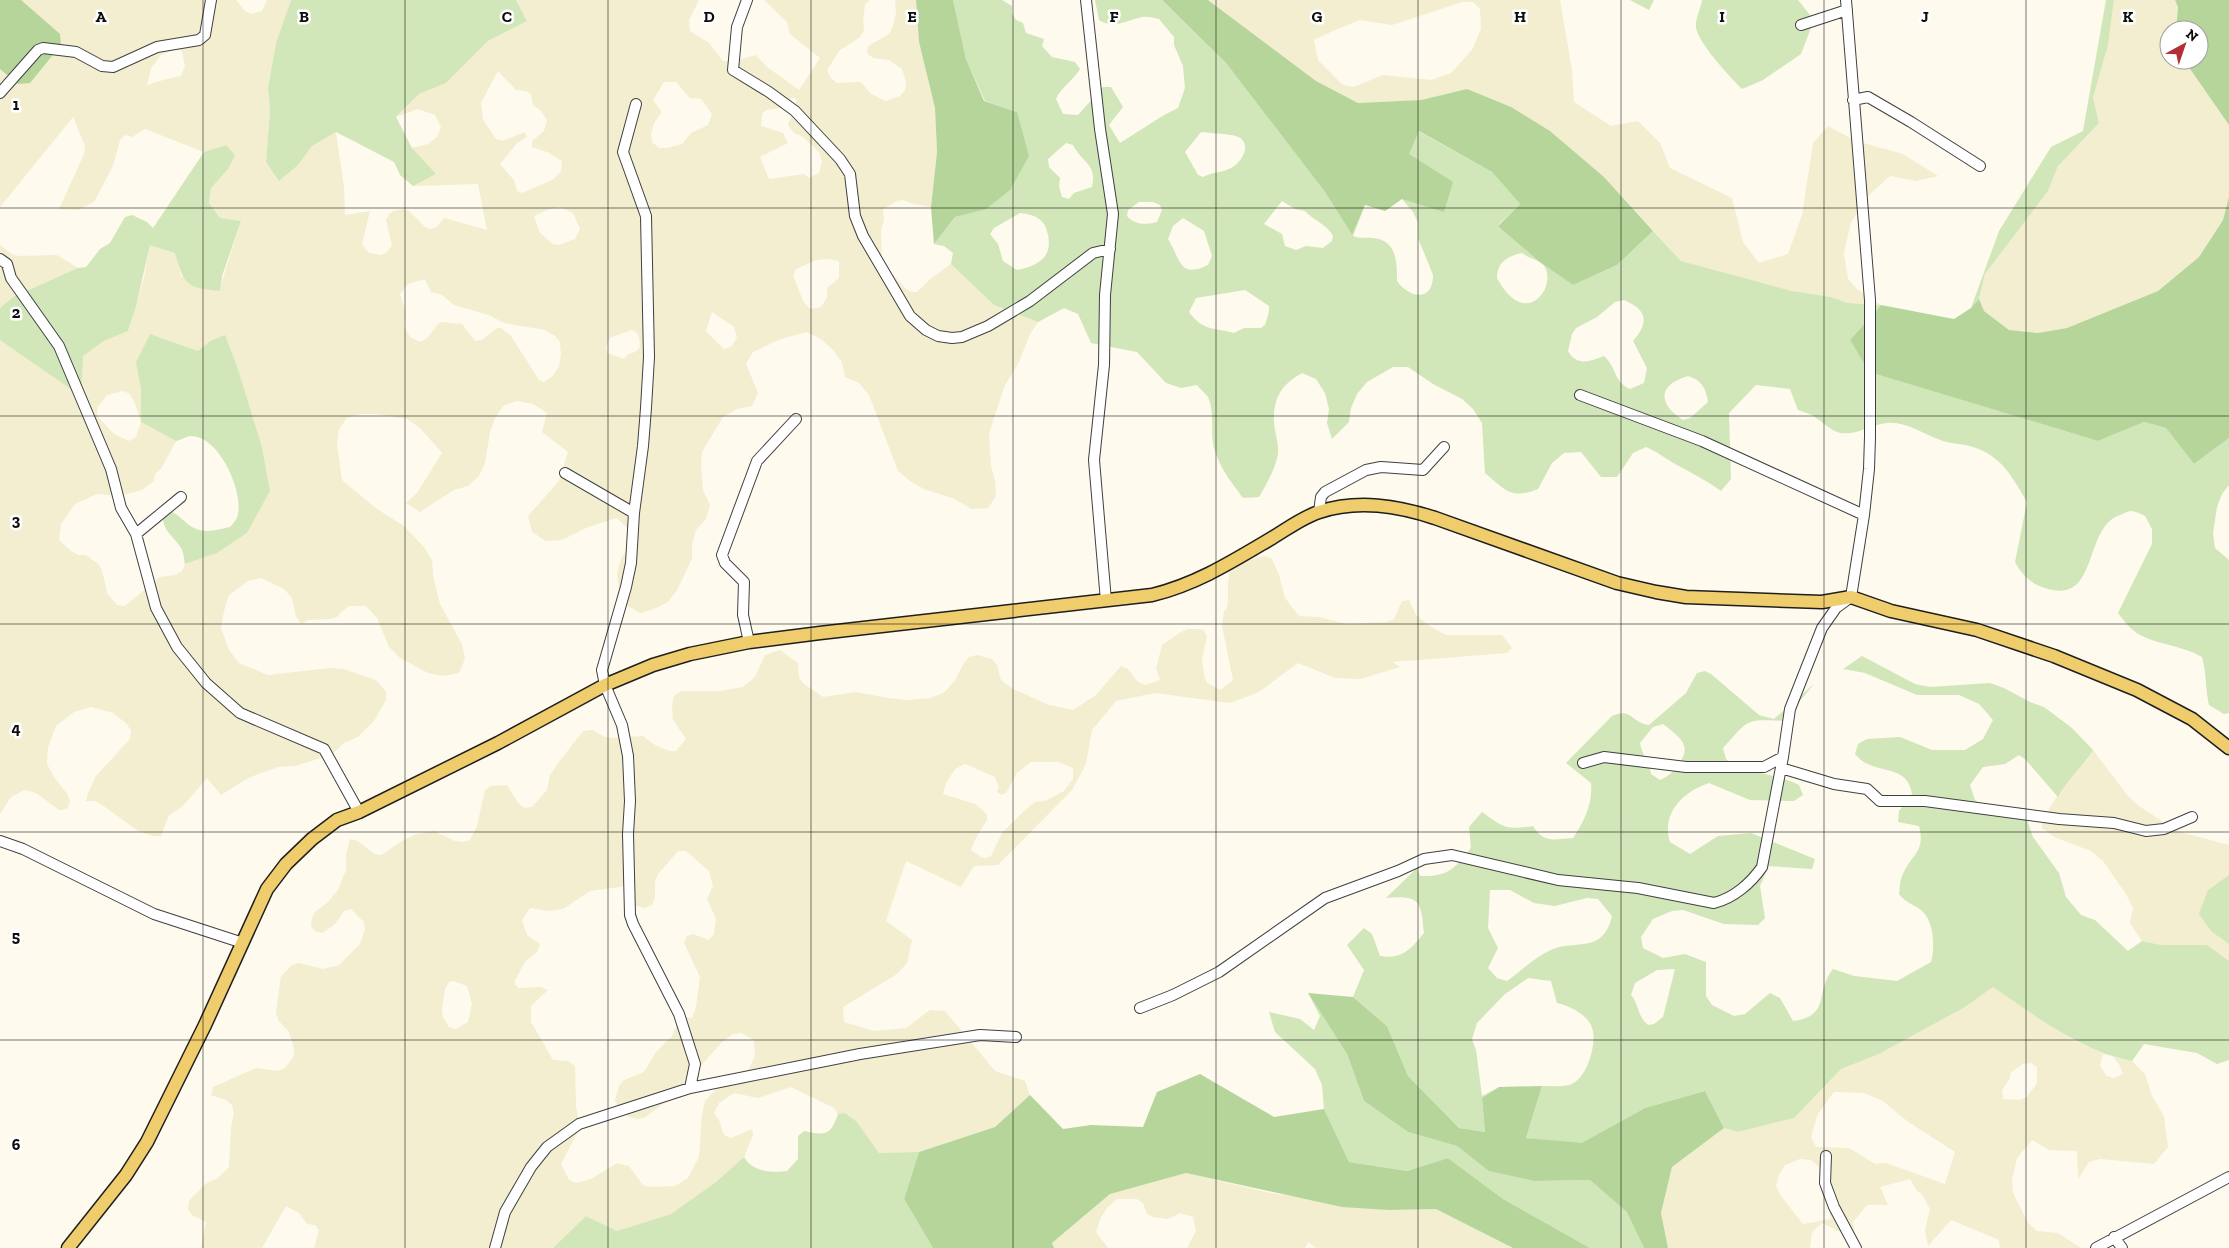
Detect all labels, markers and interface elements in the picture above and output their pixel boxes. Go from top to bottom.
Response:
text: A [96,7,107,26]
text: B [299,7,309,26]
text: C [502,7,512,26]
text: D [703,7,715,26]
text: E [907,7,917,26]
text: F [1109,7,1119,26]
text: G [1312,7,1323,26]
text: H [1514,7,1526,26]
text: I [1719,7,1725,26]
text: J [1921,7,1929,26]
text: K [2123,7,2134,26]
north arrow [2159,20,2209,70]
text: N [2182,25,2202,46]
text: 1 [13,95,20,114]
text: 2 [12,303,21,322]
text: 3 [12,511,21,530]
text: 4 [11,719,21,738]
text: 5 [12,927,20,946]
text: 6 [12,1135,21,1154]

